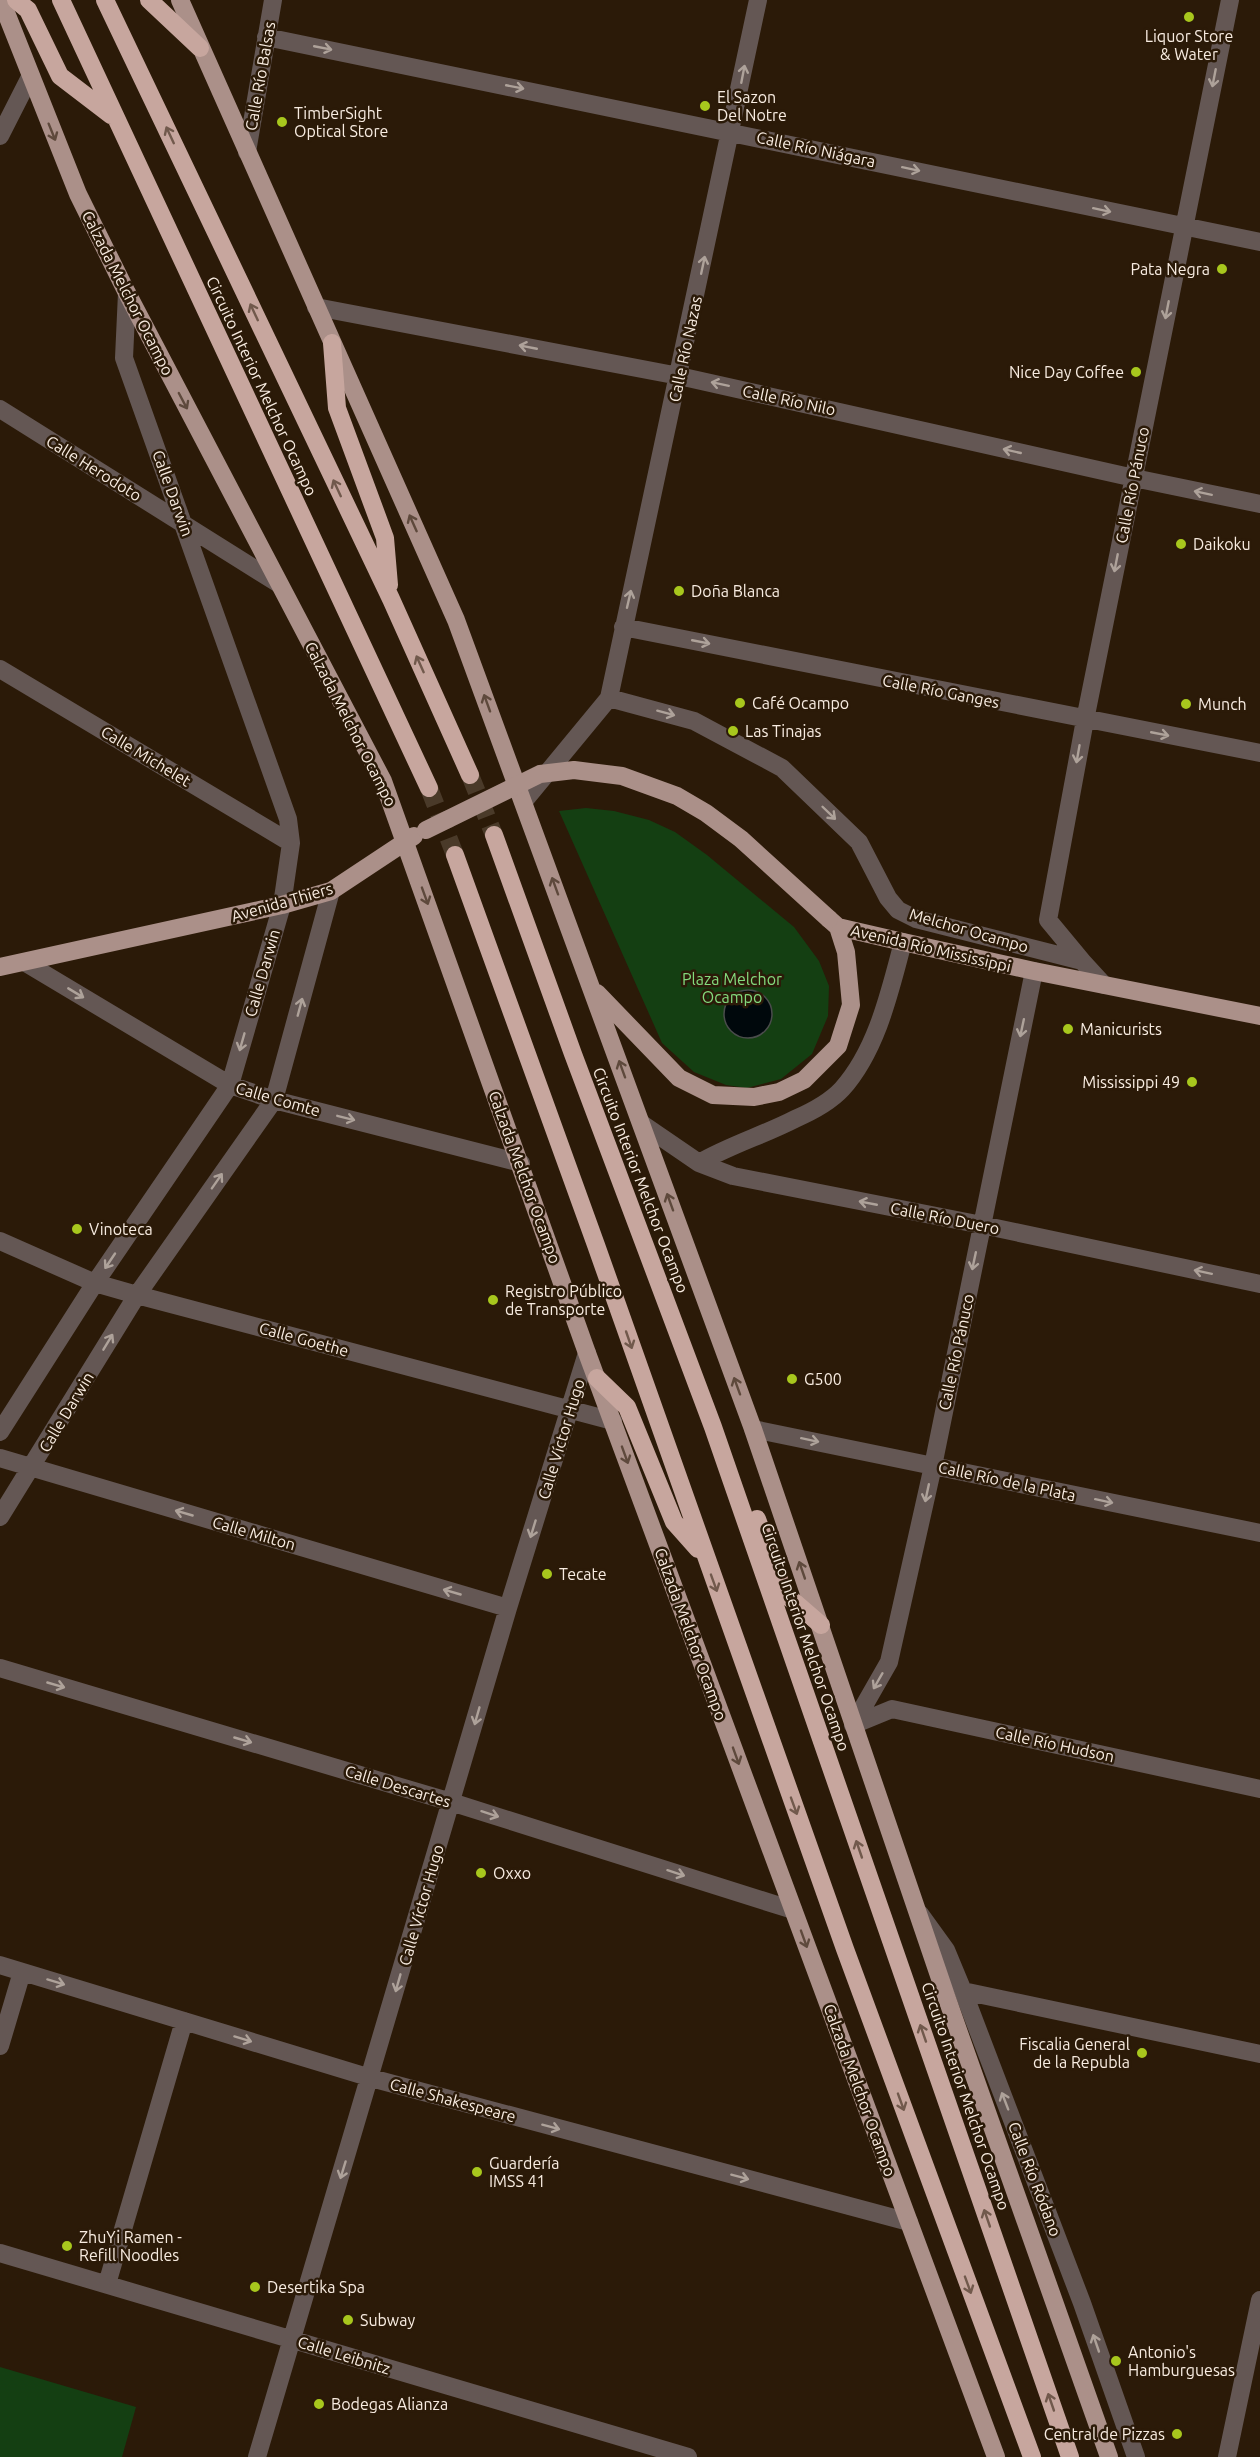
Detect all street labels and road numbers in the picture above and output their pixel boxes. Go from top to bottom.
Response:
street label: Calle Río Balsas [242,20,278,132]
street label: Calle Río Niágara [755,128,877,170]
street label: Calzada Melchor Ocampo [79,208,177,378]
street label: Circuito Interior Melchor Ocampo [203,273,321,499]
street label: Calle Río Nazas [665,294,705,404]
street label: Calle Río Nilo [741,381,837,419]
street label: Calle Río Pánuco [1112,425,1152,545]
street label: Calle Herodoto [43,432,145,504]
street label: Calle Darwin [149,448,197,538]
street label: Calzada Melchor Ocampo [302,639,400,809]
street label: Calle Río Ganges [881,671,1001,711]
street label: Calle Michelet [98,722,195,790]
street label: Avenida Thiers [229,879,335,925]
street label: Melchor Ocampo [907,904,1031,956]
street label: Avenida Río Mississippi [849,921,1013,975]
street label: Calle Darwin [241,927,283,1019]
street label: Circuito Interior Melchor Ocampo [590,1065,692,1295]
street label: Calle Comte [234,1078,322,1120]
street label: Calzada Melchor Ocampo [485,1088,565,1266]
street label: Calle Río Duero [889,1199,1001,1237]
street label: Calle Río Pánuco [935,1292,977,1412]
street label: Calle Goethe [257,1318,351,1360]
street label: Calle Darwin [35,1369,97,1455]
street label: Calle Víctor Hugo [534,1377,588,1501]
street label: Calle Río de la Plata [937,1458,1077,1504]
street label: Calle Milton [210,1513,298,1553]
street label: Circuito Interior Melchor Ocampo [758,1521,854,1753]
street label: Calzada Melchor Ocampo [651,1545,731,1723]
street label: Calle Río Hudson [994,1723,1116,1765]
street label: Calle Descartes [343,1761,453,1811]
street label: Calle Víctor Hugo [395,1842,447,1968]
street label: Circuito Interior Melchor Ocampo [918,1980,1014,2212]
street label: Calzada Melchor Ocampo [820,2001,900,2179]
street label: Calle Shakespeare [388,2075,518,2125]
street label: Calle Río Ródano [1005,2119,1065,2239]
street label: Calle Leibnitz [296,2332,392,2378]

